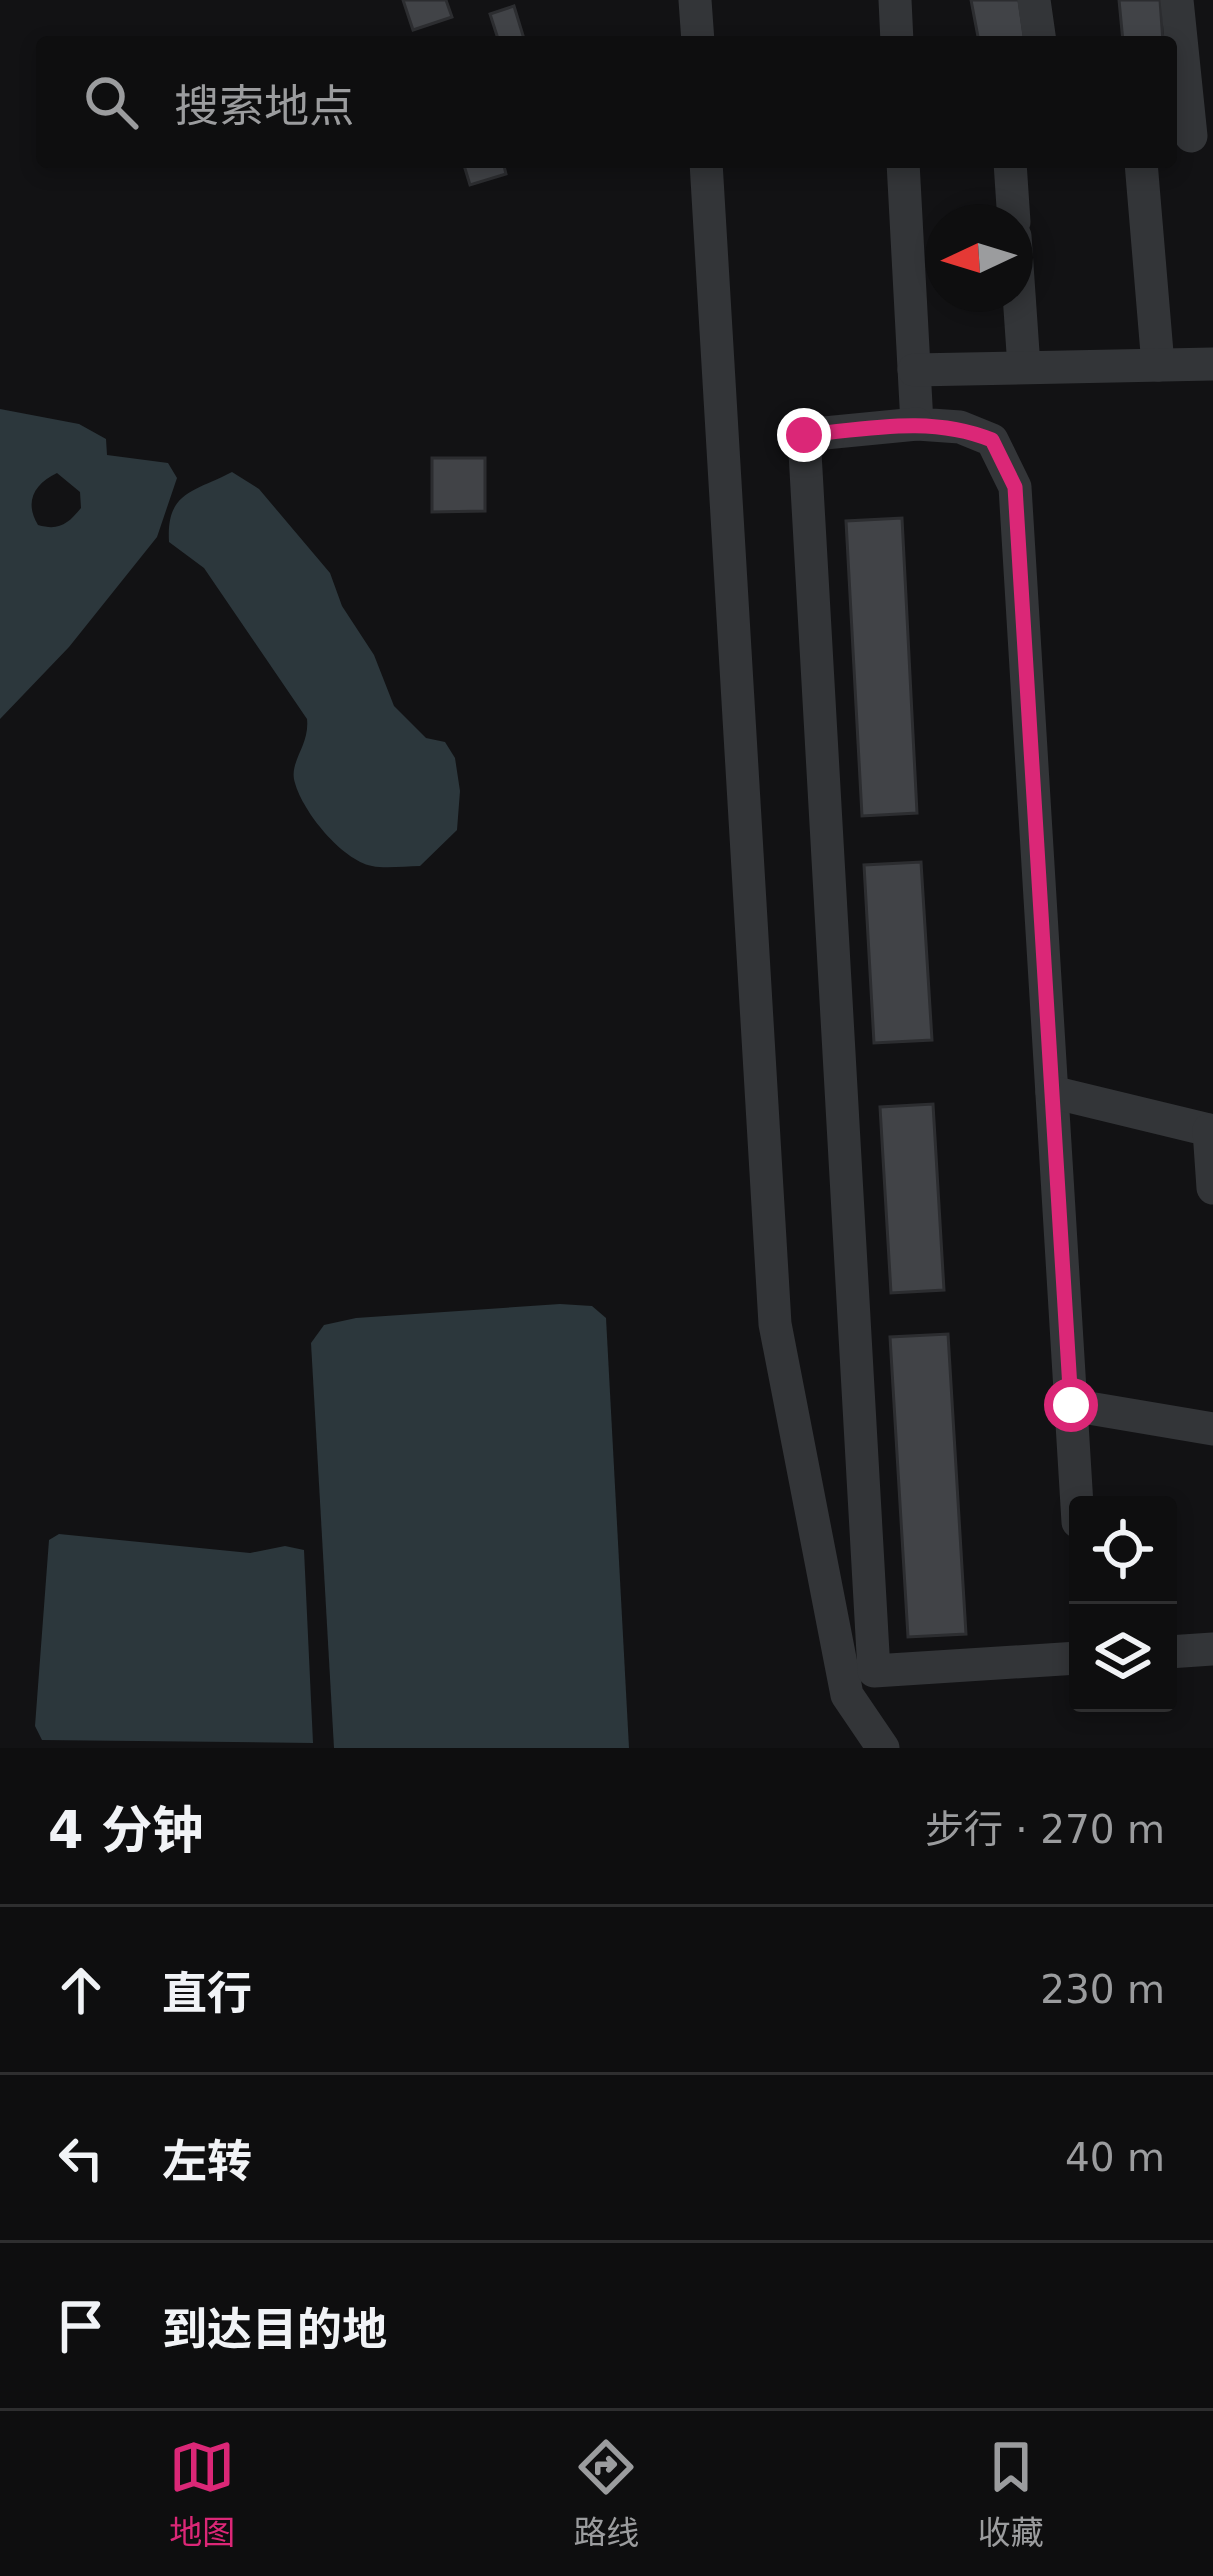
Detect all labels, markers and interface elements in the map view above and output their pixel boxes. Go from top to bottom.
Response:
search box [36,36,1177,168]
icon: search [78,69,144,135]
text: 搜索地点 [174,80,354,133]
north arrow [925,204,1033,312]
route end [777,408,831,462]
route start [1044,1378,1098,1432]
map controls [1069,1496,1177,1712]
button: locate [1069,1496,1177,1604]
button: layers [1069,1604,1177,1712]
text: 4 分钟 [48,1801,203,1860]
text: 步行 · 270 m [925,1807,1165,1852]
icon: ahead [48,1957,114,2023]
text: 直行 [162,1967,252,2020]
text: 230 m [1040,1967,1165,2012]
icon: left [48,2125,114,2191]
text: 左转 [162,2135,252,2188]
text: 40 m [1065,2135,1165,2180]
icon: arrive [48,2293,114,2359]
text: 到达目的地 [162,2303,387,2356]
tab: 地图 [169,2434,235,2554]
tab: 路线 [573,2434,639,2554]
tab: 收藏 [978,2434,1044,2554]

